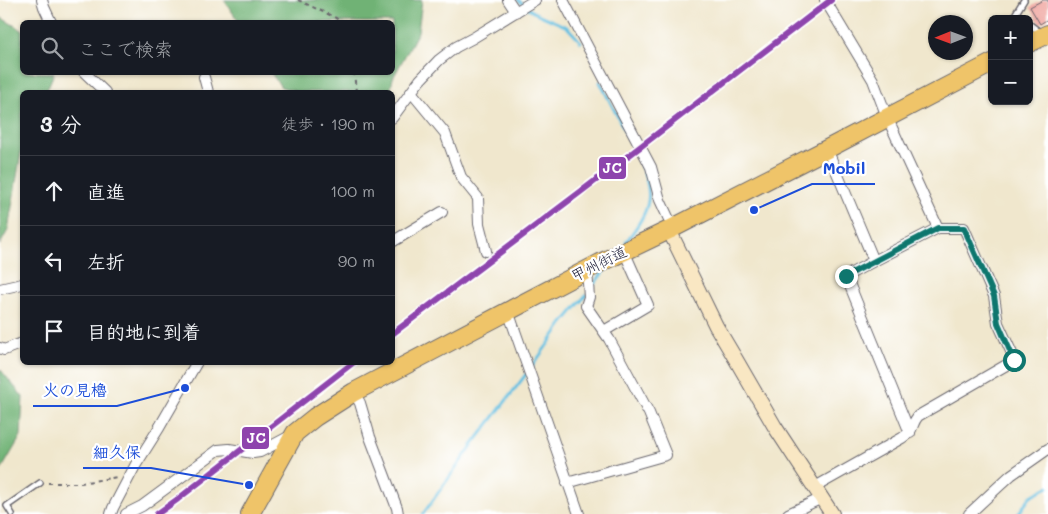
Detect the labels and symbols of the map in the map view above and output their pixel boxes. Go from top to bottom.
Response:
north arrow [928,15,973,60]
callout: Mobil [812,153,875,184]
line badge: JC [598,156,627,180]
text: Mobil [823,157,865,178]
text: JC [602,158,622,177]
street label: 甲州街道 [567,241,630,286]
route end [835,265,858,288]
route start [1003,349,1026,372]
callout: 火の見櫓 [33,375,117,406]
text: 火の見櫓 [43,379,107,400]
line badge: JC [241,426,270,450]
text: JC [246,428,266,447]
callout: 細久保 [83,437,151,468]
text: 細久保 [93,441,141,462]

